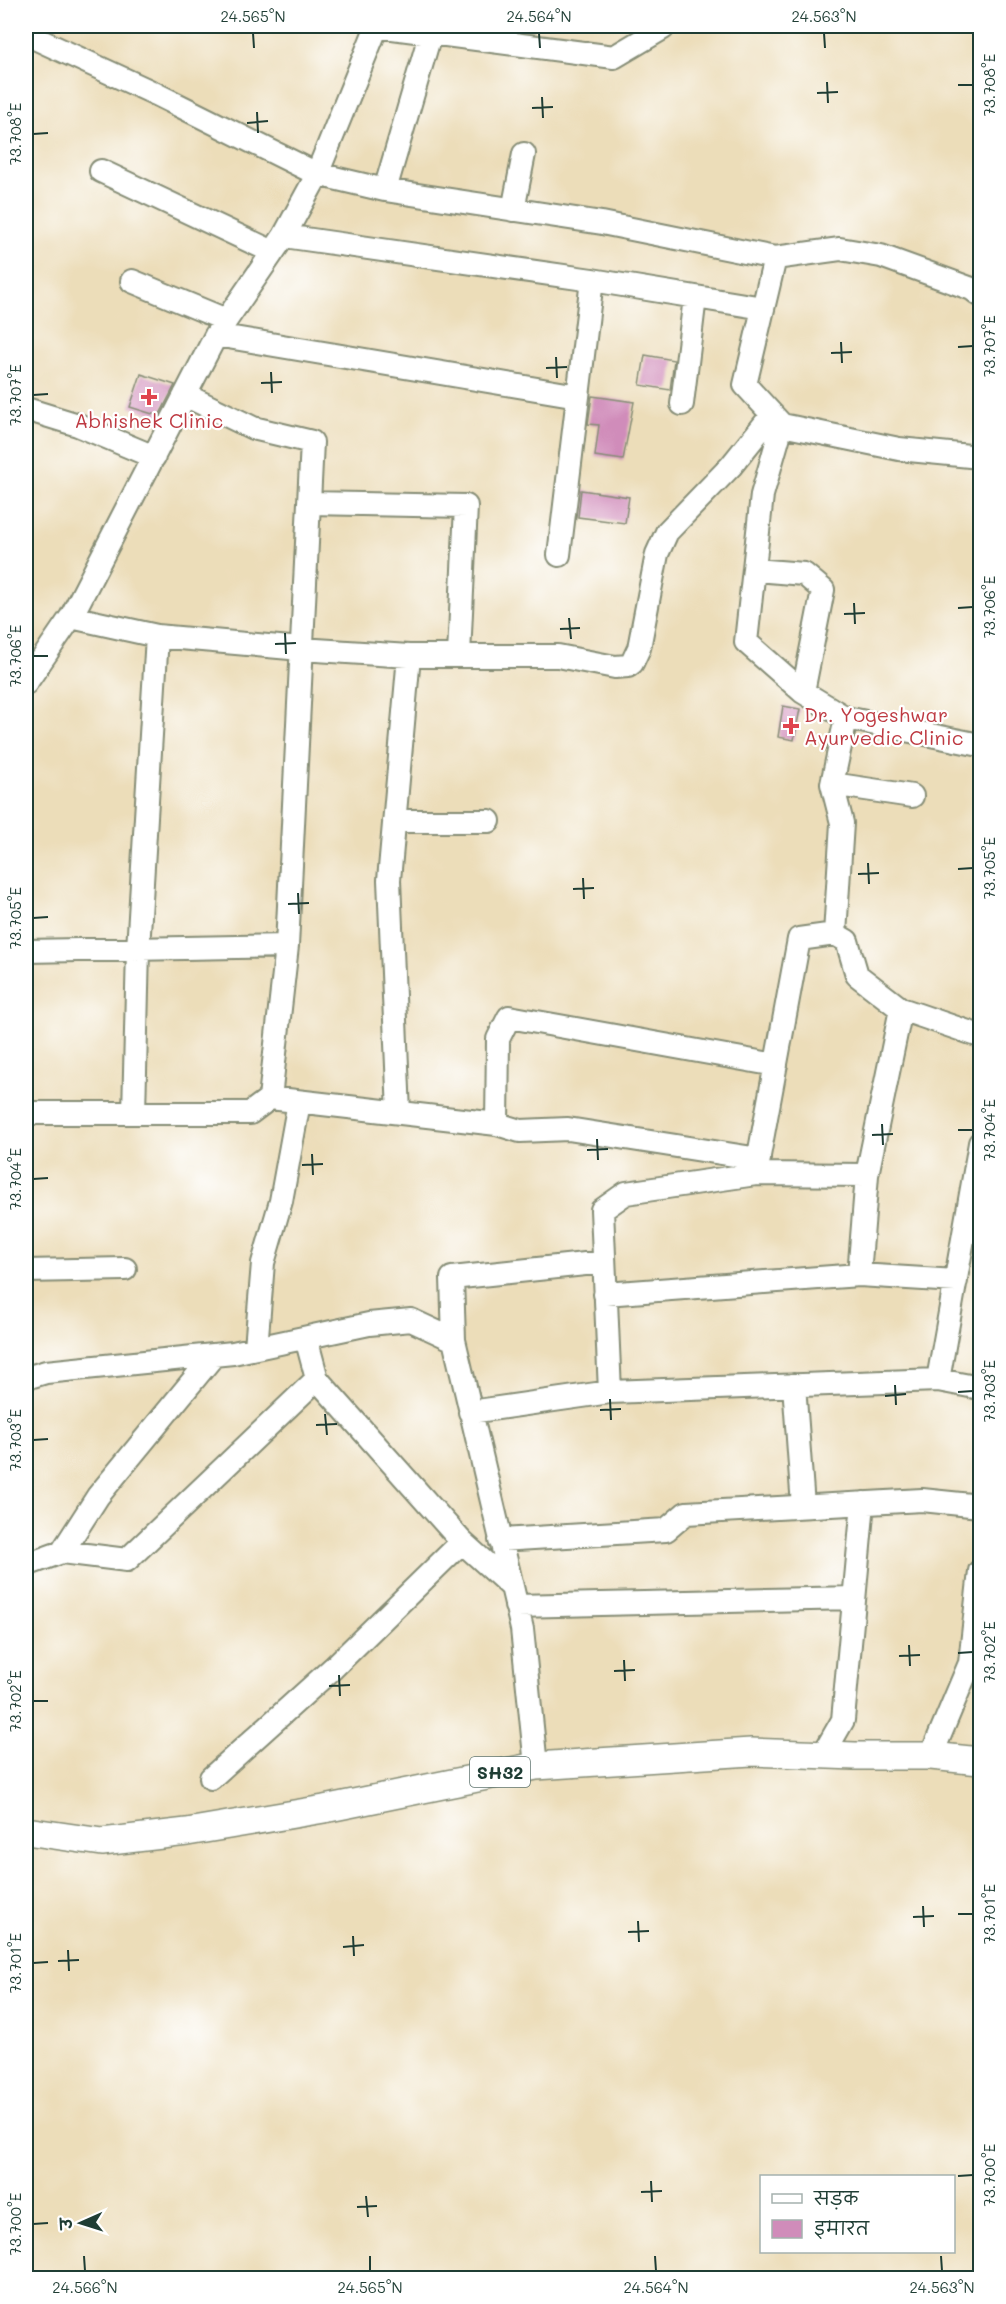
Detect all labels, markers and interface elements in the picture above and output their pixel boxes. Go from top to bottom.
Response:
text: 24.565°N [221,6,286,26]
text: 24.564°N [506,6,572,26]
text: 24.563°N [791,6,857,26]
text: 73.708°E [979,53,999,116]
text: 73.708°E [5,102,25,165]
text: 73.707°E [979,315,999,377]
text: 73.707°E [5,364,25,426]
marker: Abhishek Clinic [140,388,158,406]
place label: Abhishek Clinic [75,407,223,433]
text: 73.706°E [979,575,999,638]
text: 73.706°E [5,624,25,687]
place label: Dr. Yogeshwar Ayurvedic Clinic [804,701,964,750]
marker: Dr. Yogeshwar Ayurvedic Clinic [782,717,800,735]
text: 73.705°E [979,836,999,899]
text: 73.705°E [5,886,25,949]
text: 73.704°E [979,1098,999,1161]
text: 73.704°E [5,1147,25,1210]
text: 73.703°E [979,1359,999,1422]
text: 73.703°E [5,1408,25,1471]
text: 73.702°E [979,1621,999,1683]
text: 73.702°E [5,1670,25,1732]
road number: SH32 [470,1757,530,1787]
text: 73.701°E [979,1883,999,1944]
text: 73.701°E [5,1932,25,1993]
text: 73.700°E [979,2143,999,2206]
legend [760,2175,955,2253]
text: सड़क [813,2186,859,2210]
text: 73.700°E [5,2192,25,2255]
north arrow [51,2193,111,2253]
text: इमारत [814,2216,870,2240]
text: उ [55,2217,76,2232]
text: 24.566°N [52,2277,118,2297]
text: 24.565°N [338,2277,403,2297]
text: 24.564°N [623,2277,689,2297]
text: 24.563°N [909,2277,975,2297]

